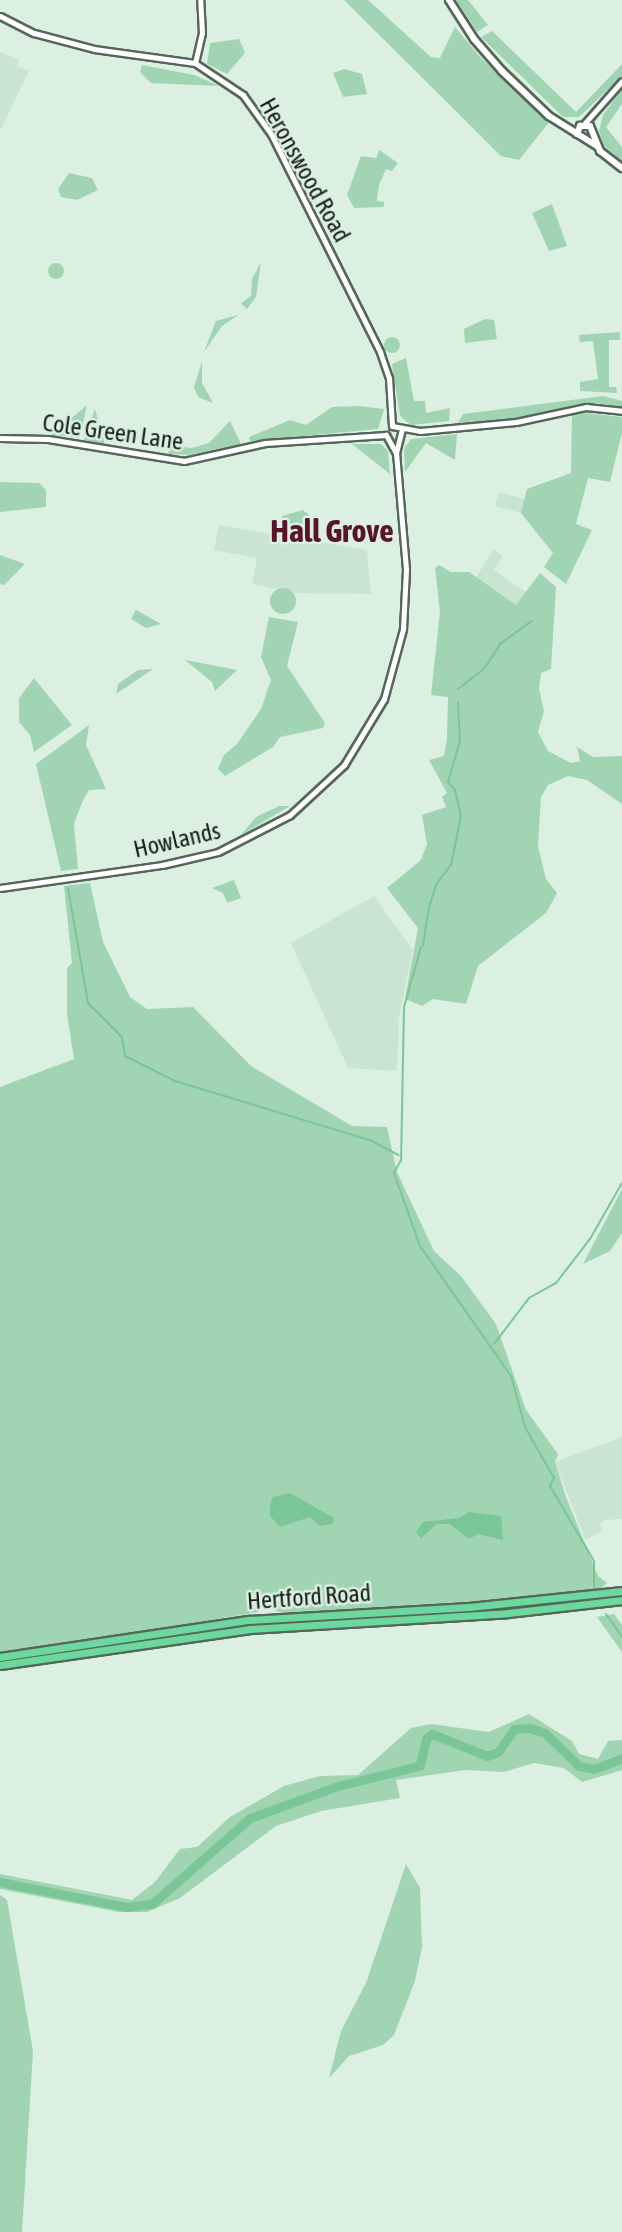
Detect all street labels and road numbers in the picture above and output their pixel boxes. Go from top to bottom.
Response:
street label: Heronswood Road [254,93,356,247]
street label: Cole Green Lane [41,408,185,456]
street label: Howlands [131,816,223,864]
street label: Hertford Road [246,1578,372,1616]

